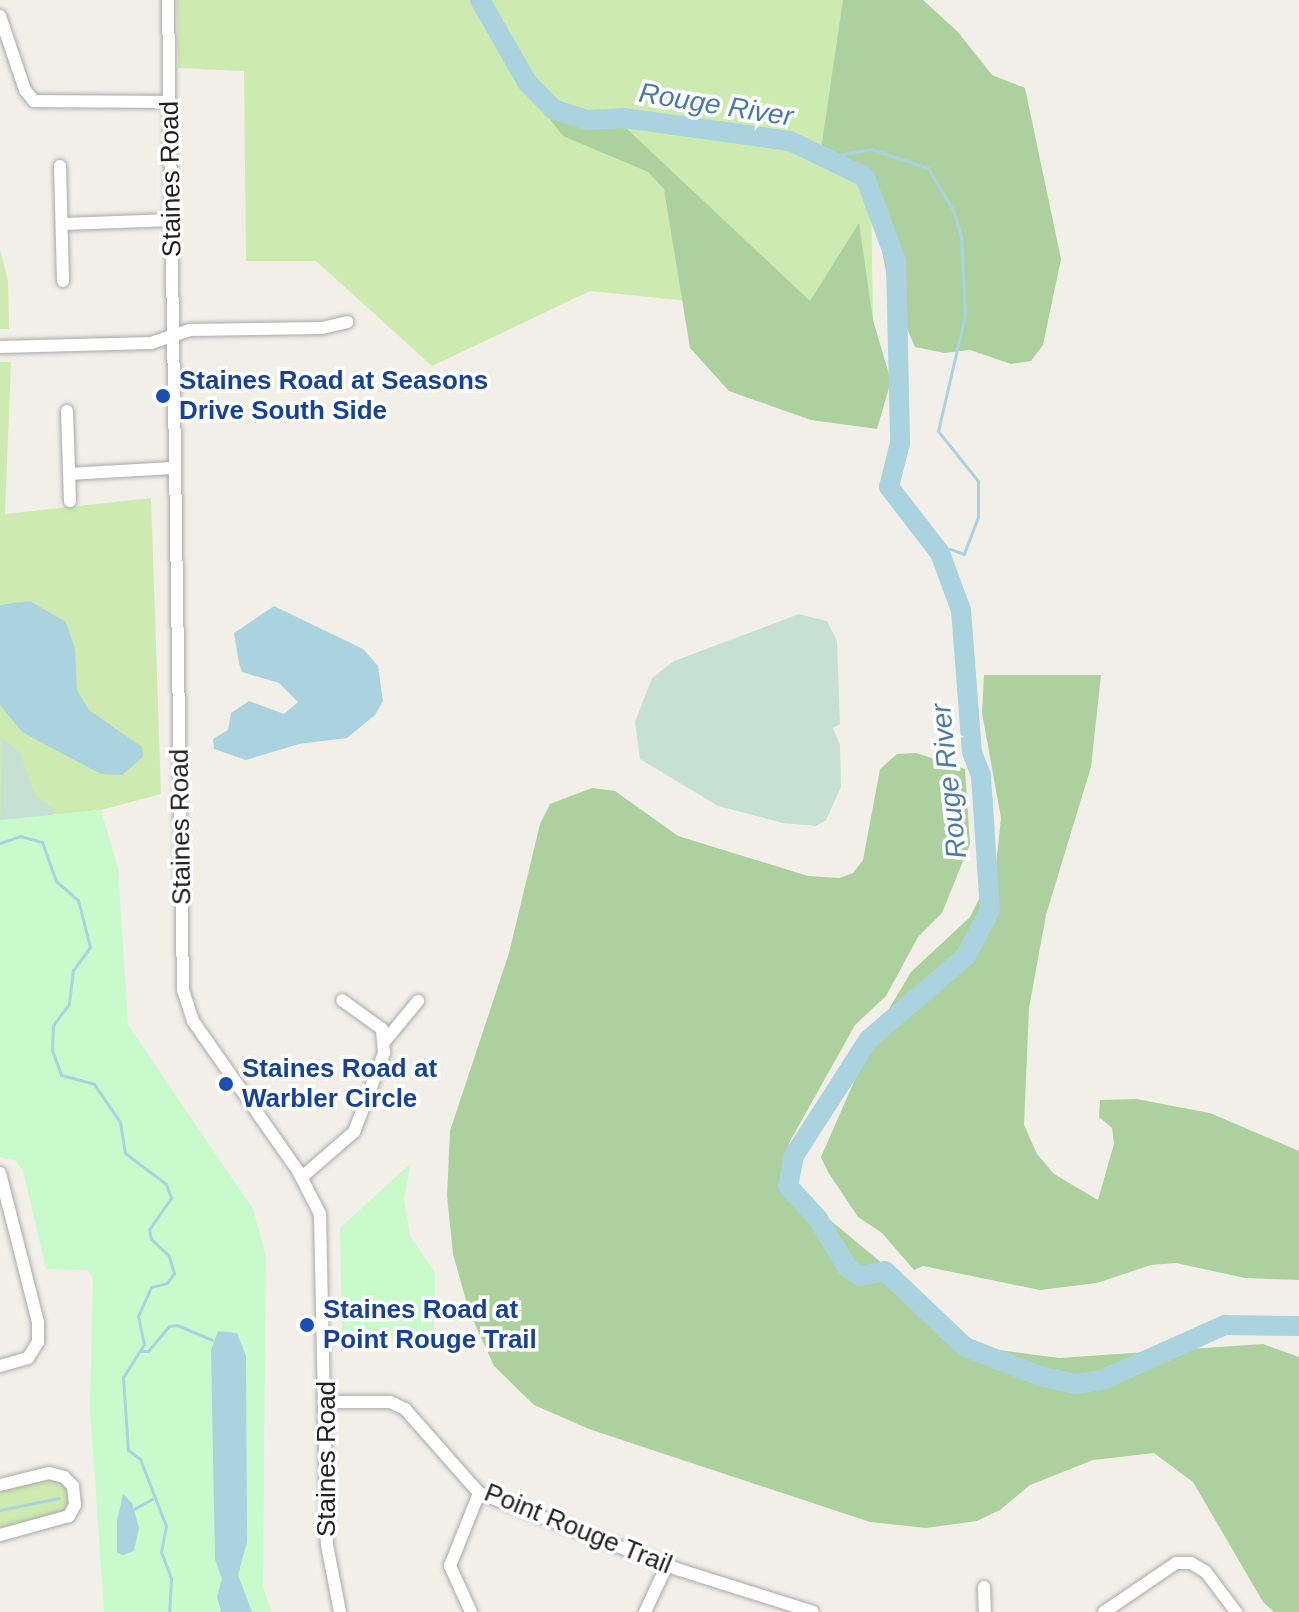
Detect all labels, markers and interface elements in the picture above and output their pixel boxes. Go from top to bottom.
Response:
water label: Rouge River [637,76,795,134]
street label: Staines Road [154,101,188,257]
place label: Staines Road at Seasons Drive South Side [179,365,488,426]
marker: Staines Road at Seasons Drive South Side [154,387,172,405]
water label: Rouge River [924,702,974,860]
street label: Staines Road [164,749,198,905]
place label: Staines Road at Warbler Circle [242,1053,437,1114]
marker: Staines Road at Warbler Circle [217,1075,235,1093]
place label: Staines Road at Point Rouge Trail [323,1294,537,1356]
marker: Staines Road at Point Rouge Trail [298,1316,316,1334]
street label: Staines Road [311,1381,343,1537]
street label: Point Rouge Trail [479,1477,677,1581]

